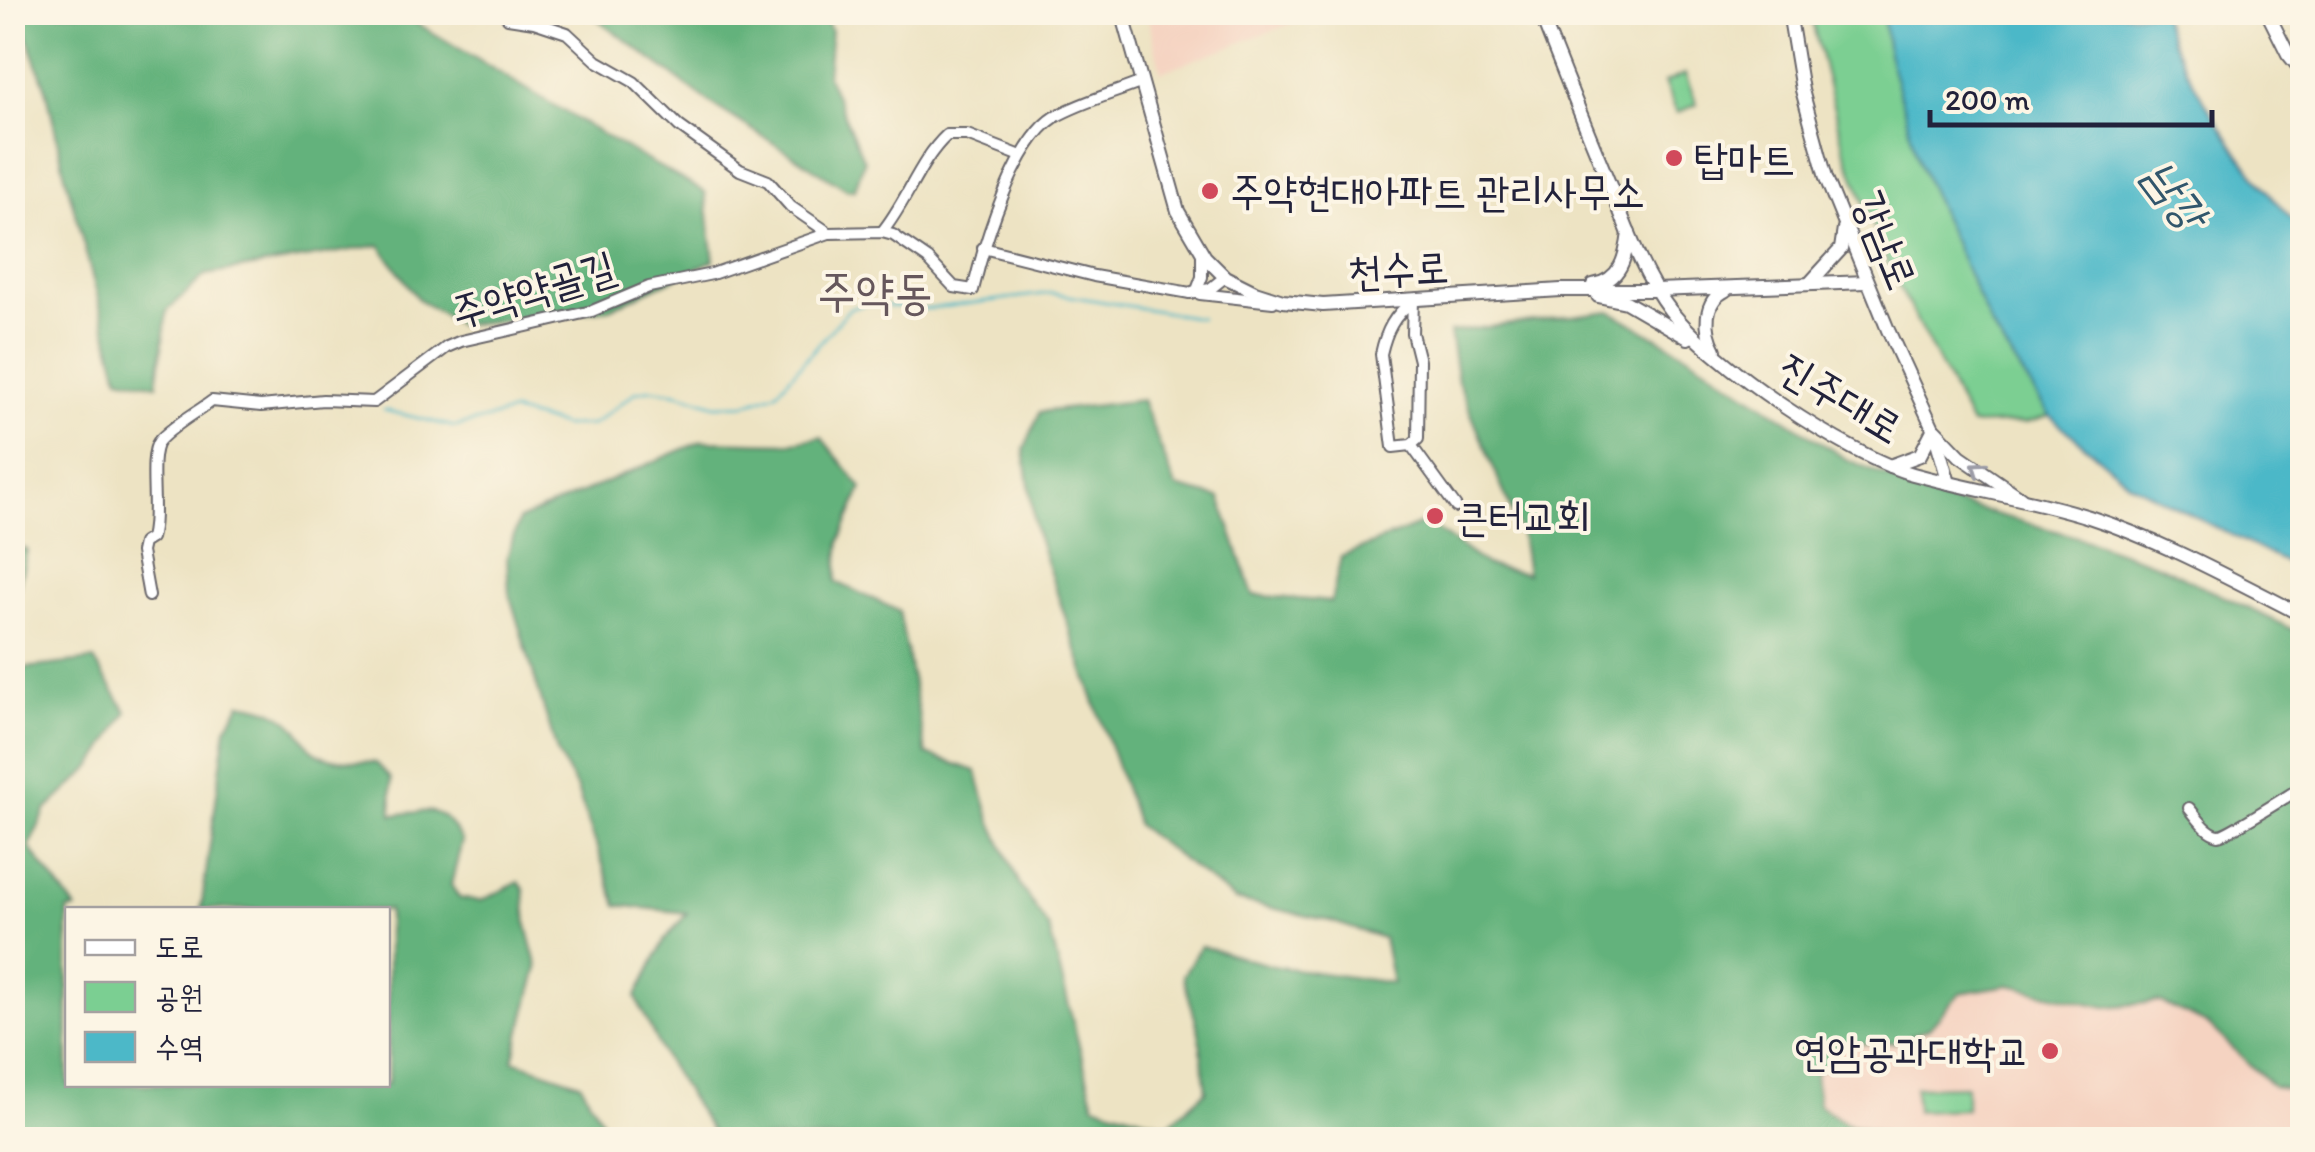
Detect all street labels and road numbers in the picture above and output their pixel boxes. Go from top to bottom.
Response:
street label: 강남로 [1843,184,1928,297]
street label: 주약약골길 [445,240,621,339]
street label: 천수로 [1346,241,1450,298]
street label: 진주대로 [1770,341,1912,454]

